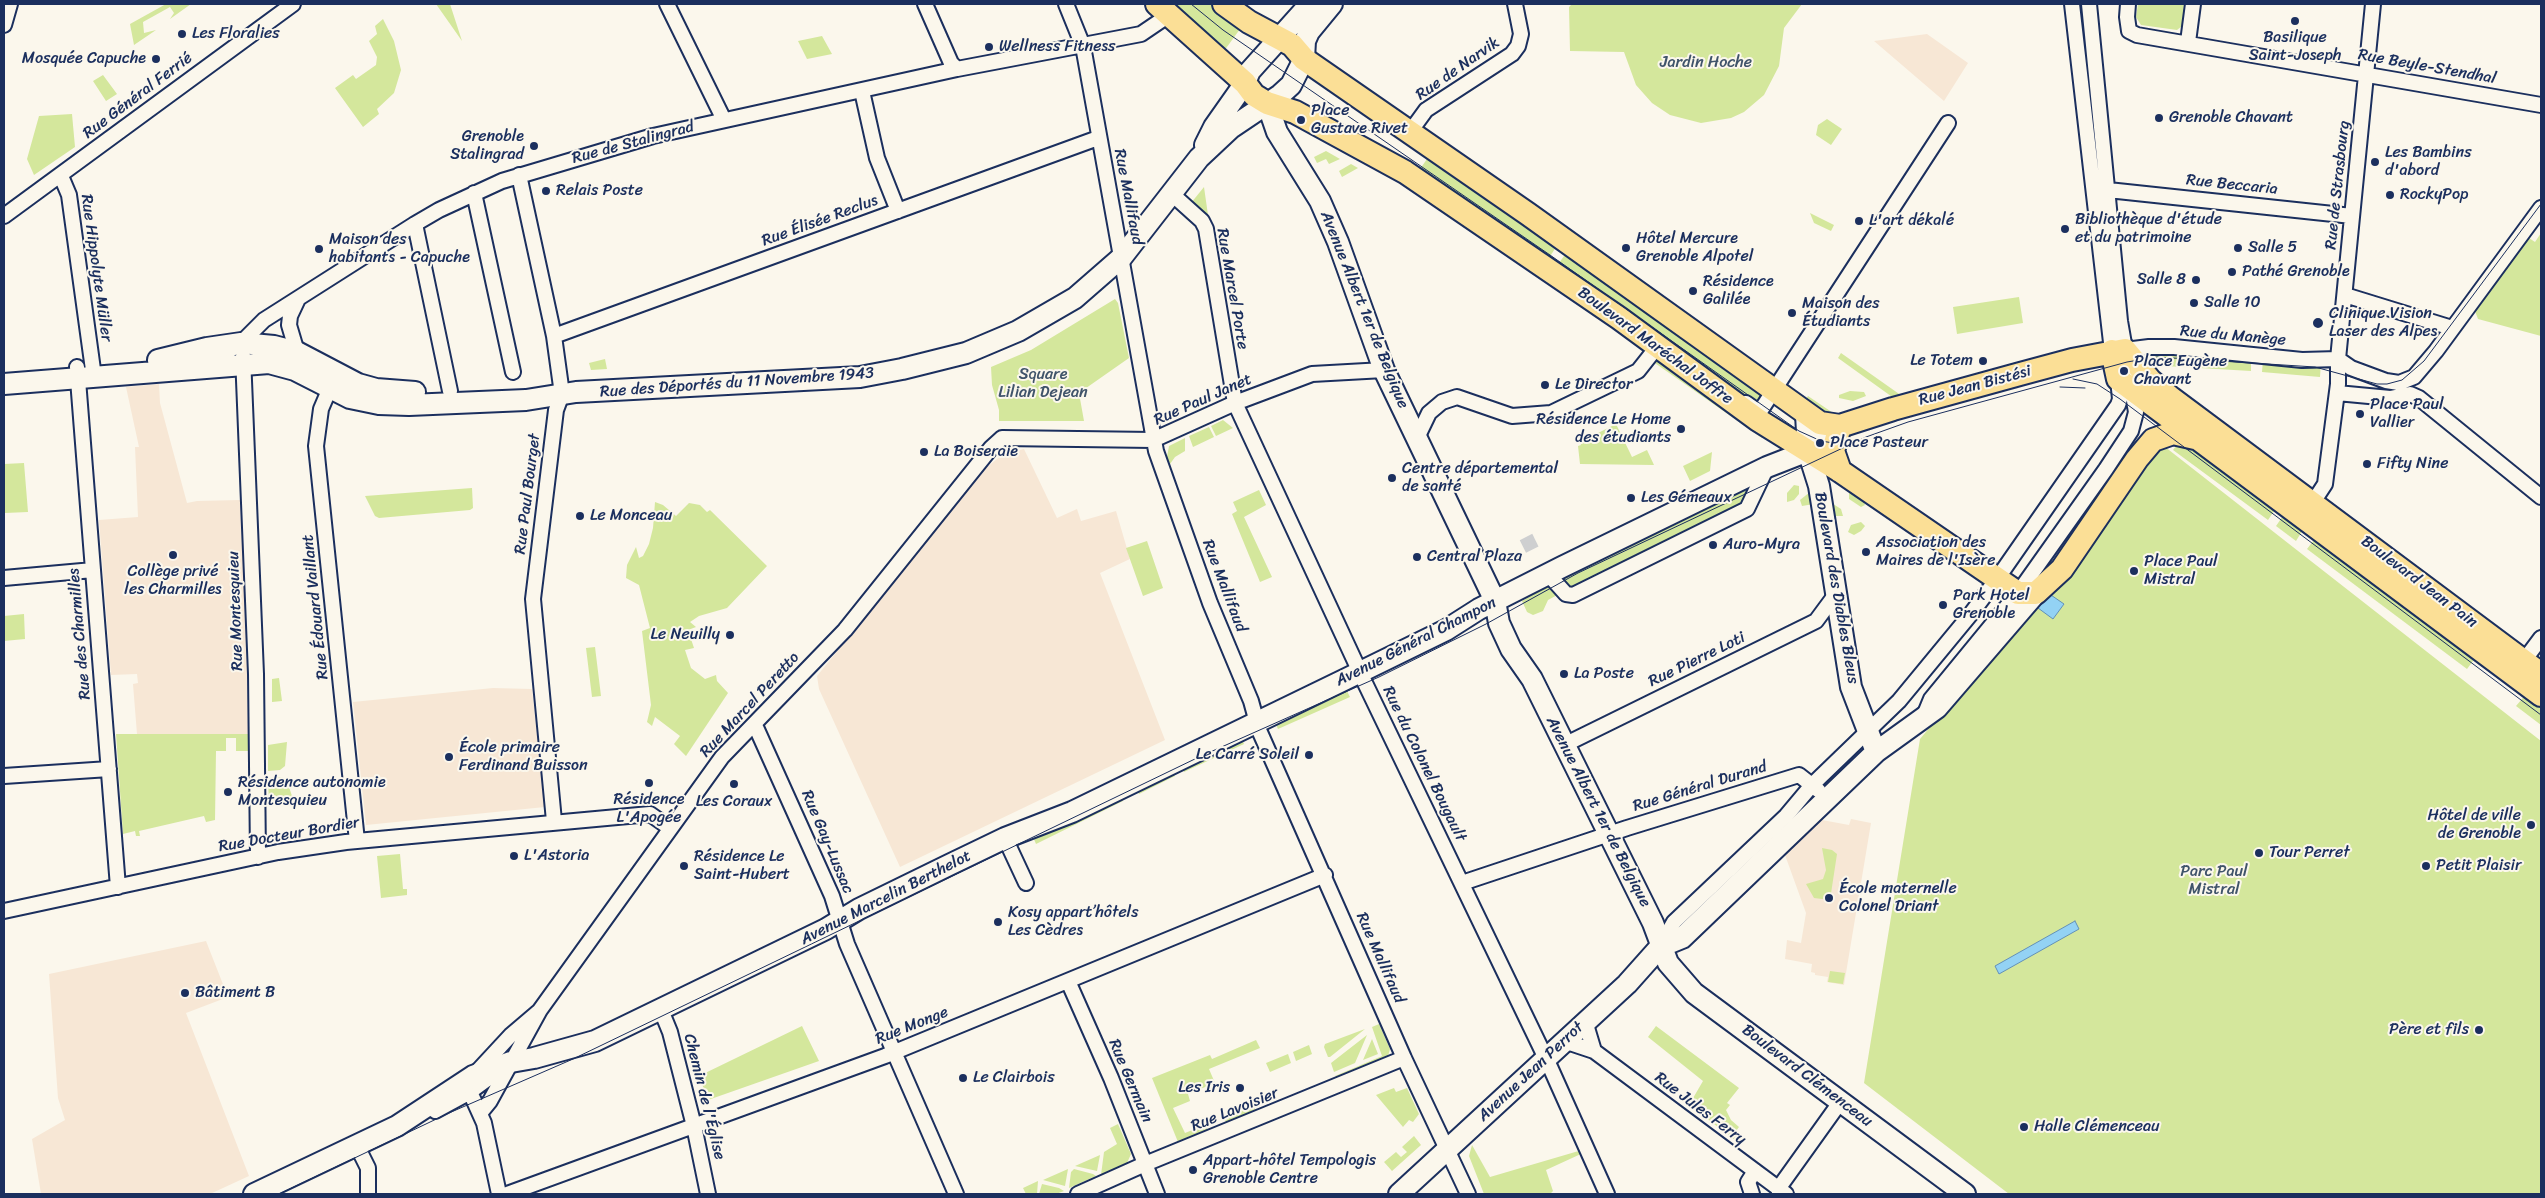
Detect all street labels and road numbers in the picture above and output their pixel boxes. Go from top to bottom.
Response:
street label: Rue de Narvik [1413,33,1503,105]
street label: Rue Beyle-Stendhal [2357,45,2497,89]
street label: Rue Général Ferrié [80,49,196,143]
street label: Rue de Stalingrad [570,118,696,168]
street label: Rue de Strasbourg [2322,119,2354,251]
street label: Rue Mallifaud [1109,147,1147,247]
street label: Rue Beccaria [2185,171,2279,199]
street label: Rue Élisée Reclus [759,191,881,251]
street label: Rue Hippolyte Müller [76,193,116,343]
street label: Avenue Albert 1er de Belgique [1316,208,1412,412]
street label: Rue Marcel Porte [1212,227,1252,351]
street label: Boulevard Maréchal Joffre [1574,283,1736,409]
street label: Rue du Manège [2179,322,2287,350]
street label: Rue Jean Bistési [1917,362,2033,410]
street label: Rue des Déportés du 11 Novembre 1943 [599,364,875,402]
street label: Rue Paul Janet [1151,370,1255,430]
street label: Rue Paul Bourget [511,433,545,555]
street label: Boulevard des Diables Bleus [1810,491,1862,685]
street label: Boulevard Jean Pain [2357,532,2481,632]
street label: Rue Édouard Vaillant [299,534,333,680]
street label: Rue Mallifaud [1198,537,1250,635]
street label: Rue Montesquieu [224,551,248,671]
street label: Rue des Charmilles [65,567,95,701]
street label: Avenue Général Champon [1333,593,1499,691]
street label: Rue Pierre Loti [1646,628,1748,692]
street label: Rue Marcel Peretto [696,648,804,762]
street label: Rue du Colonel Bougault [1378,683,1470,845]
street label: Avenue Albert 1er de Belgique [1541,713,1655,911]
street label: Rue Général Durand [1631,758,1769,816]
street label: Rue Gay-Lussac [797,787,857,897]
street label: Rue Docteur Bordier [217,813,361,857]
street label: Avenue Marcelin Berthelot [798,847,974,949]
street label: Rue Mallifaud [1351,910,1409,1006]
street label: Rue Monge [873,1003,951,1049]
street label: Avenue Jean Perrot [1474,1018,1588,1126]
street label: Boulevard Clémenceau [1738,1021,1876,1131]
street label: Chemin de l'Église [679,1032,729,1162]
street label: Rue Germain [1104,1036,1156,1126]
street label: Rue Jules Ferry [1651,1068,1749,1150]
street label: Rue Lavoisier [1188,1084,1282,1136]

